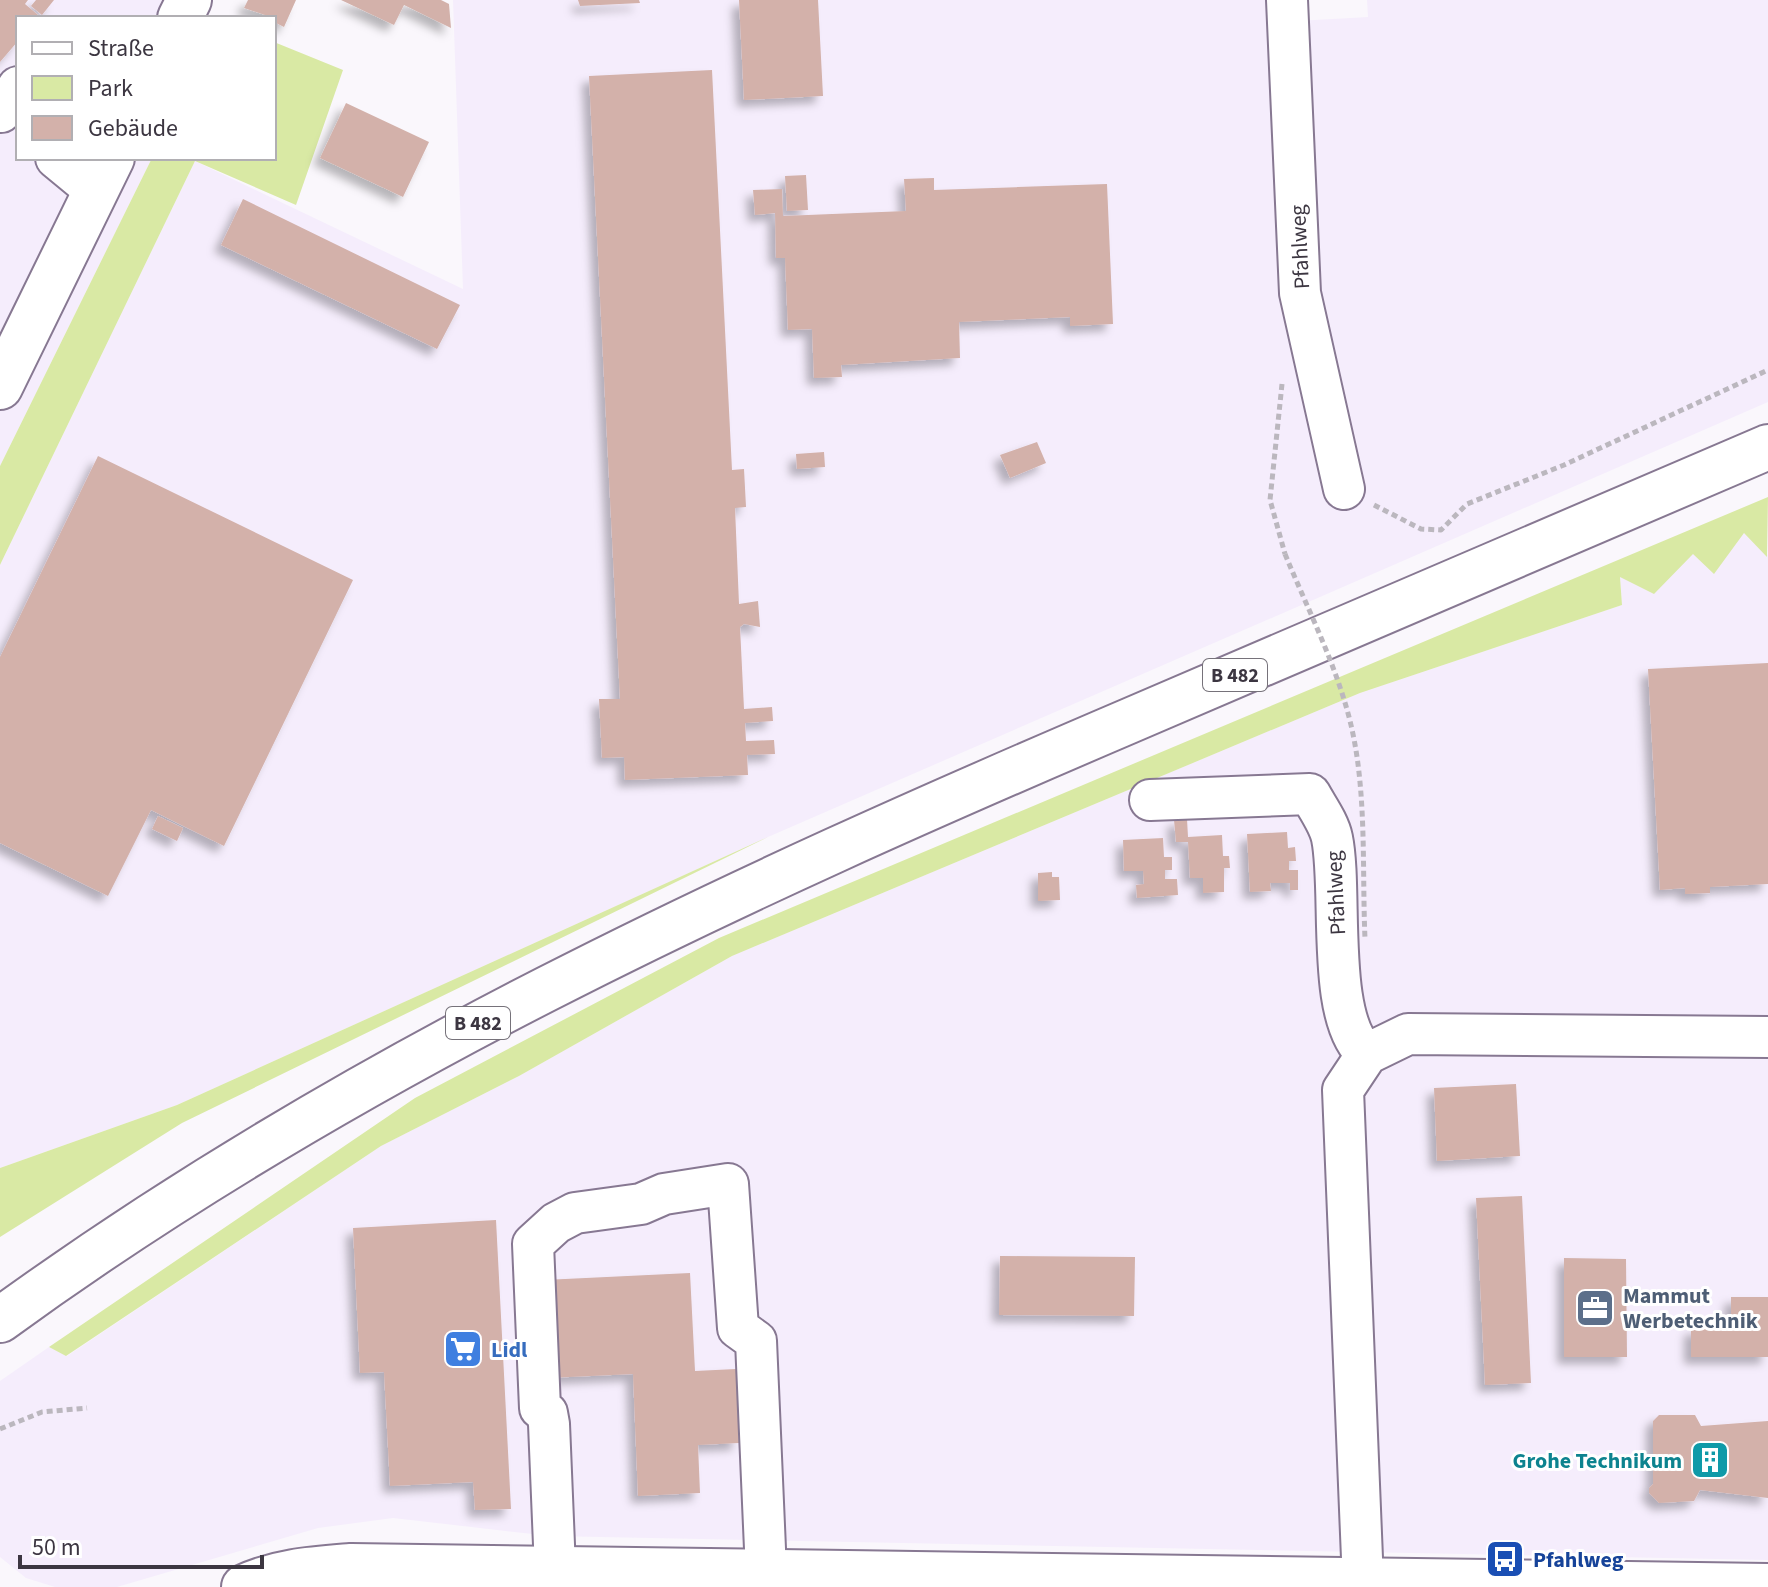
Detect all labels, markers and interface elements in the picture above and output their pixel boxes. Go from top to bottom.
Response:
legend [16,16,276,160]
text: Straße [88,31,154,66]
text: Park [88,71,133,106]
text: Gebäude [88,111,178,146]
street label: Pfahlweg [1282,204,1318,290]
road number: B 482 [1203,659,1267,691]
street label: Pfahlweg [1318,850,1354,936]
road number: B 482 [446,1007,510,1039]
place label: Mammut Werbetechnik [1623,1280,1758,1337]
office icon: Mammut Werbetechnik [1574,1287,1616,1329]
supermarket icon: Lidl [442,1328,484,1370]
place label: Lidl [491,1334,528,1366]
building icon: Grohe Technikum [1689,1439,1731,1481]
place label: Grohe Technikum [1512,1445,1682,1477]
scale bar [20,1519,262,1569]
text: 50 m [32,1530,81,1565]
bus stop icon: Pfahlweg [1484,1538,1526,1580]
place label: Pfahlweg [1533,1544,1624,1576]

